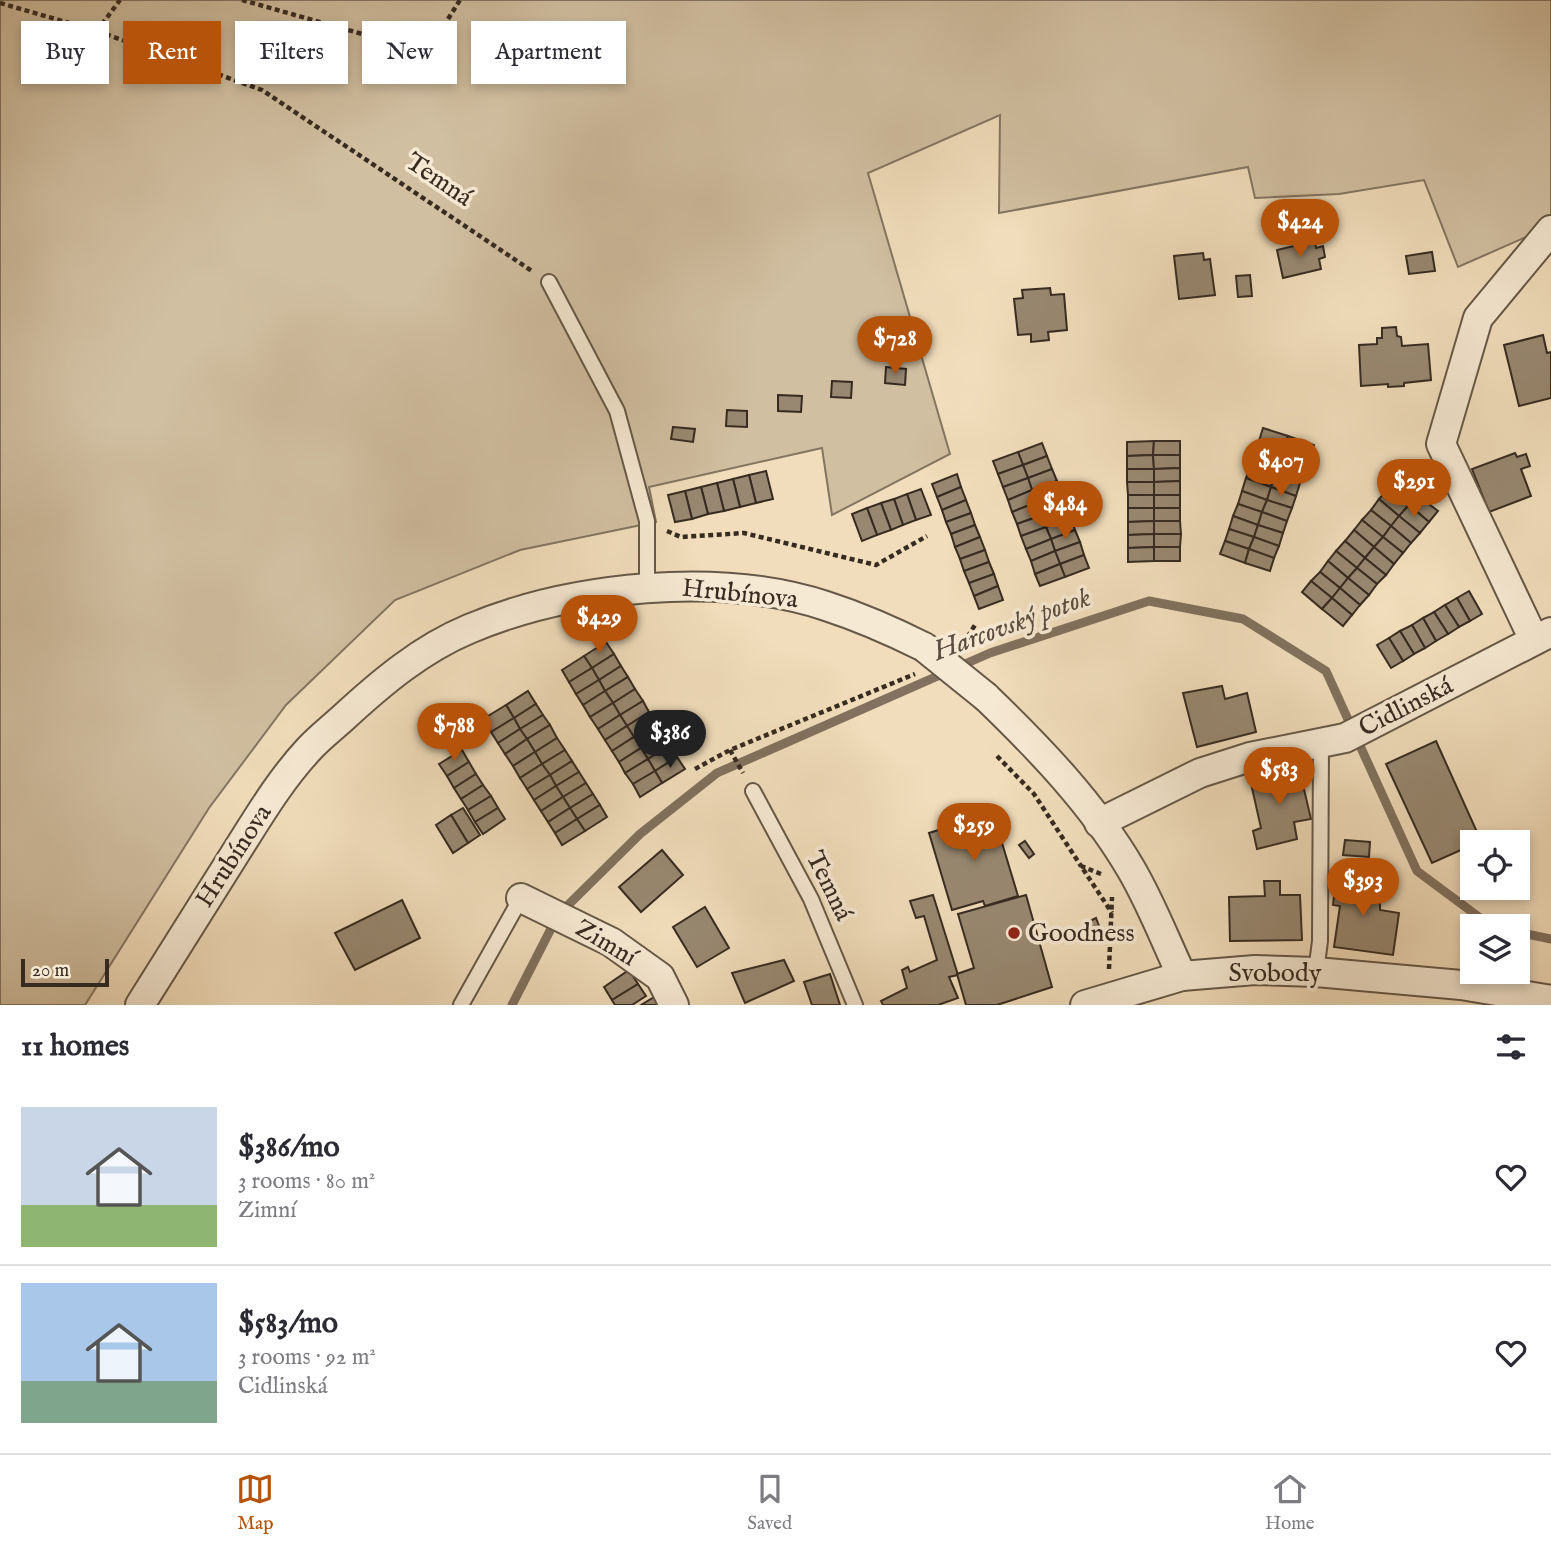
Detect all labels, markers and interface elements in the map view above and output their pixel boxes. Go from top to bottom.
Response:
chip: Buy [21,21,109,84]
chip: Rent [123,21,221,84]
chip: Filters [235,21,348,84]
chip: New [362,21,457,84]
chip: Apartment [471,21,626,84]
street label: Temná [399,146,479,215]
pin: $424 [1259,200,1341,259]
text: $424 [1277,207,1323,236]
pin: $728 [854,316,936,376]
text: $728 [873,324,917,353]
pin: $407 [1240,438,1322,498]
text: $407 [1258,446,1304,475]
pin: $291 [1373,460,1455,519]
text: $291 [1393,467,1435,496]
pin: $484 [1024,482,1106,541]
text: $484 [1043,489,1087,518]
street label: Hrubínova [680,572,800,617]
water label: Harcovský potok [927,580,1096,670]
pin: $429 [558,596,640,655]
text: $429 [577,603,621,632]
street label: Cidlinská [1353,669,1459,745]
pin: $788 [413,704,495,763]
pin: $386 [629,710,711,770]
text: $788 [433,711,475,740]
text: $386 [650,718,690,747]
pin: $583 [1238,748,1320,807]
text: $583 [1260,755,1298,784]
street label: Hrubínova [188,798,280,914]
pin: $259 [933,804,1015,863]
text: $259 [953,811,995,840]
map controls [1460,830,1530,984]
button: locate [1460,830,1530,900]
street label: Temná [798,846,860,927]
pin: $393 [1322,858,1404,918]
text: $393 [1343,866,1383,895]
street label: Zimní [569,912,645,975]
button: layers [1460,914,1530,984]
place label: Goodness [1028,917,1135,950]
marker: Goodness [1006,925,1022,941]
scale bar [21,956,108,988]
street label: Svobody [1229,957,1322,990]
text: 20 m [32,959,69,983]
text: 11 homes [21,1028,129,1066]
icon: filters [1492,1028,1530,1066]
text: $386/mo [238,1129,340,1167]
icon: home [77,1135,161,1219]
icon: heart [1492,1158,1530,1196]
text: 3 rooms · 80 m² [238,1167,375,1196]
text: Zimní [238,1196,296,1225]
text: $583/mo [238,1305,338,1343]
icon: home [77,1311,161,1395]
icon: heart [1492,1334,1530,1372]
text: 3 rooms · 92 m² [238,1343,376,1372]
text: Cidlinská [238,1372,328,1401]
tab: Map [236,1470,274,1536]
tab: Saved [747,1470,792,1536]
tab: Home [1265,1470,1315,1536]

